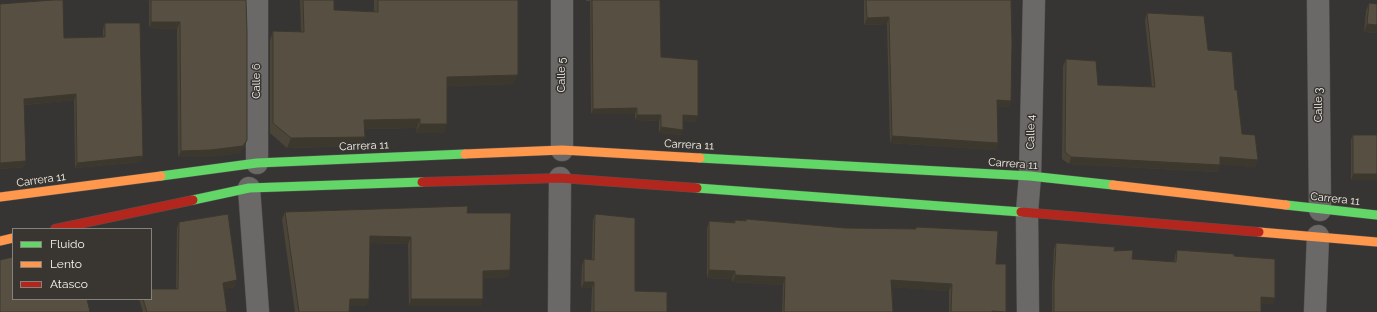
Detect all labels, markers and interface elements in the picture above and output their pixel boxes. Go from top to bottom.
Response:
street label: Calle 5 [555,58,569,92]
street label: Calle 6 [250,63,264,99]
street label: Calle 3 [1312,88,1326,122]
street label: Calle 4 [1024,114,1038,150]
street label: Carrera 11 [664,137,714,153]
street label: Carrera 11 [339,139,389,153]
street label: Carrera 11 [988,156,1038,172]
street label: Carrera 11 [16,170,66,190]
street label: Carrera 11 [1310,190,1360,208]
legend [12,228,152,300]
text: Fluido [50,237,85,251]
text: Lento [50,257,82,271]
text: Atasco [50,277,88,291]

